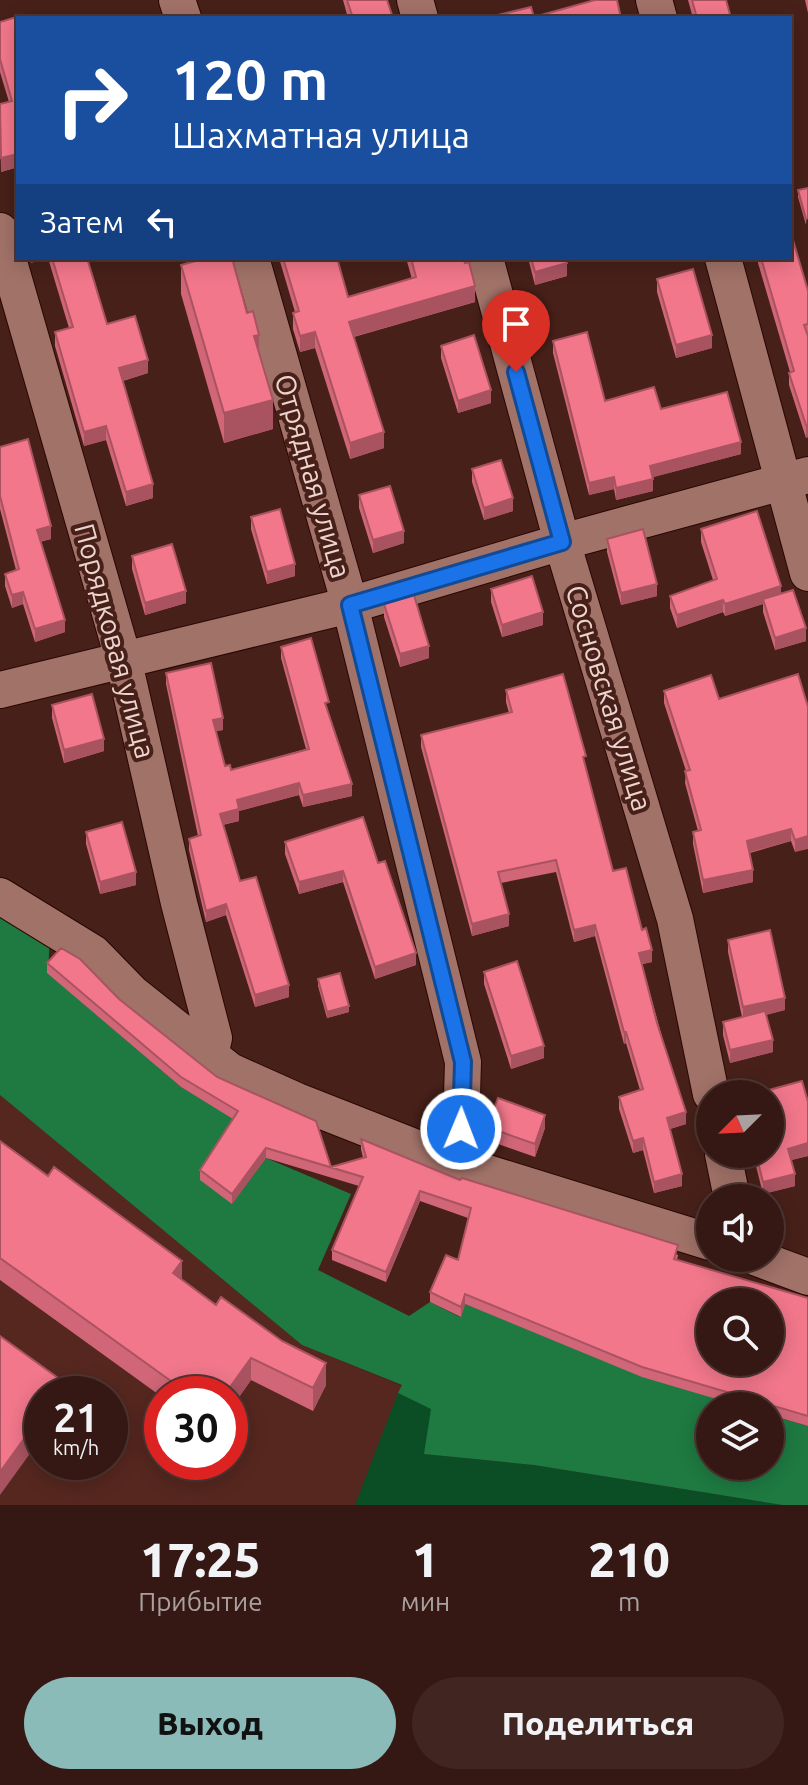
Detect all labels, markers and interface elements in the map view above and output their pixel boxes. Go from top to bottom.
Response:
icon: right [40,48,144,152]
text: 120 m [172,48,328,111]
text: Шахматная улица [172,114,470,155]
icon: left [140,200,184,244]
text: Затем [40,205,124,239]
pin [482,290,550,372]
icon: arrive [494,302,538,346]
street label: Отрядная улица [270,370,357,581]
street label: Порядковая улица [69,520,162,762]
street label: Сосновская улица [560,581,659,815]
north arrow [696,1080,784,1168]
map controls [696,1080,784,1480]
position arrow [419,1087,503,1171]
button: sound [696,1184,784,1272]
button: search [696,1288,784,1376]
speed limit sign: 30 [144,1376,248,1480]
button: layers [696,1392,784,1480]
text: 21 [53,1395,99,1440]
text: km/h [53,1436,99,1459]
text: 17:25 [140,1532,260,1586]
text: 1 [412,1532,439,1586]
text: 210 [589,1532,670,1586]
text: Прибытие [138,1587,263,1616]
text: мин [401,1587,450,1616]
text: m [618,1587,640,1616]
button: Выход [24,1677,396,1769]
button: Поделиться [412,1677,784,1769]

